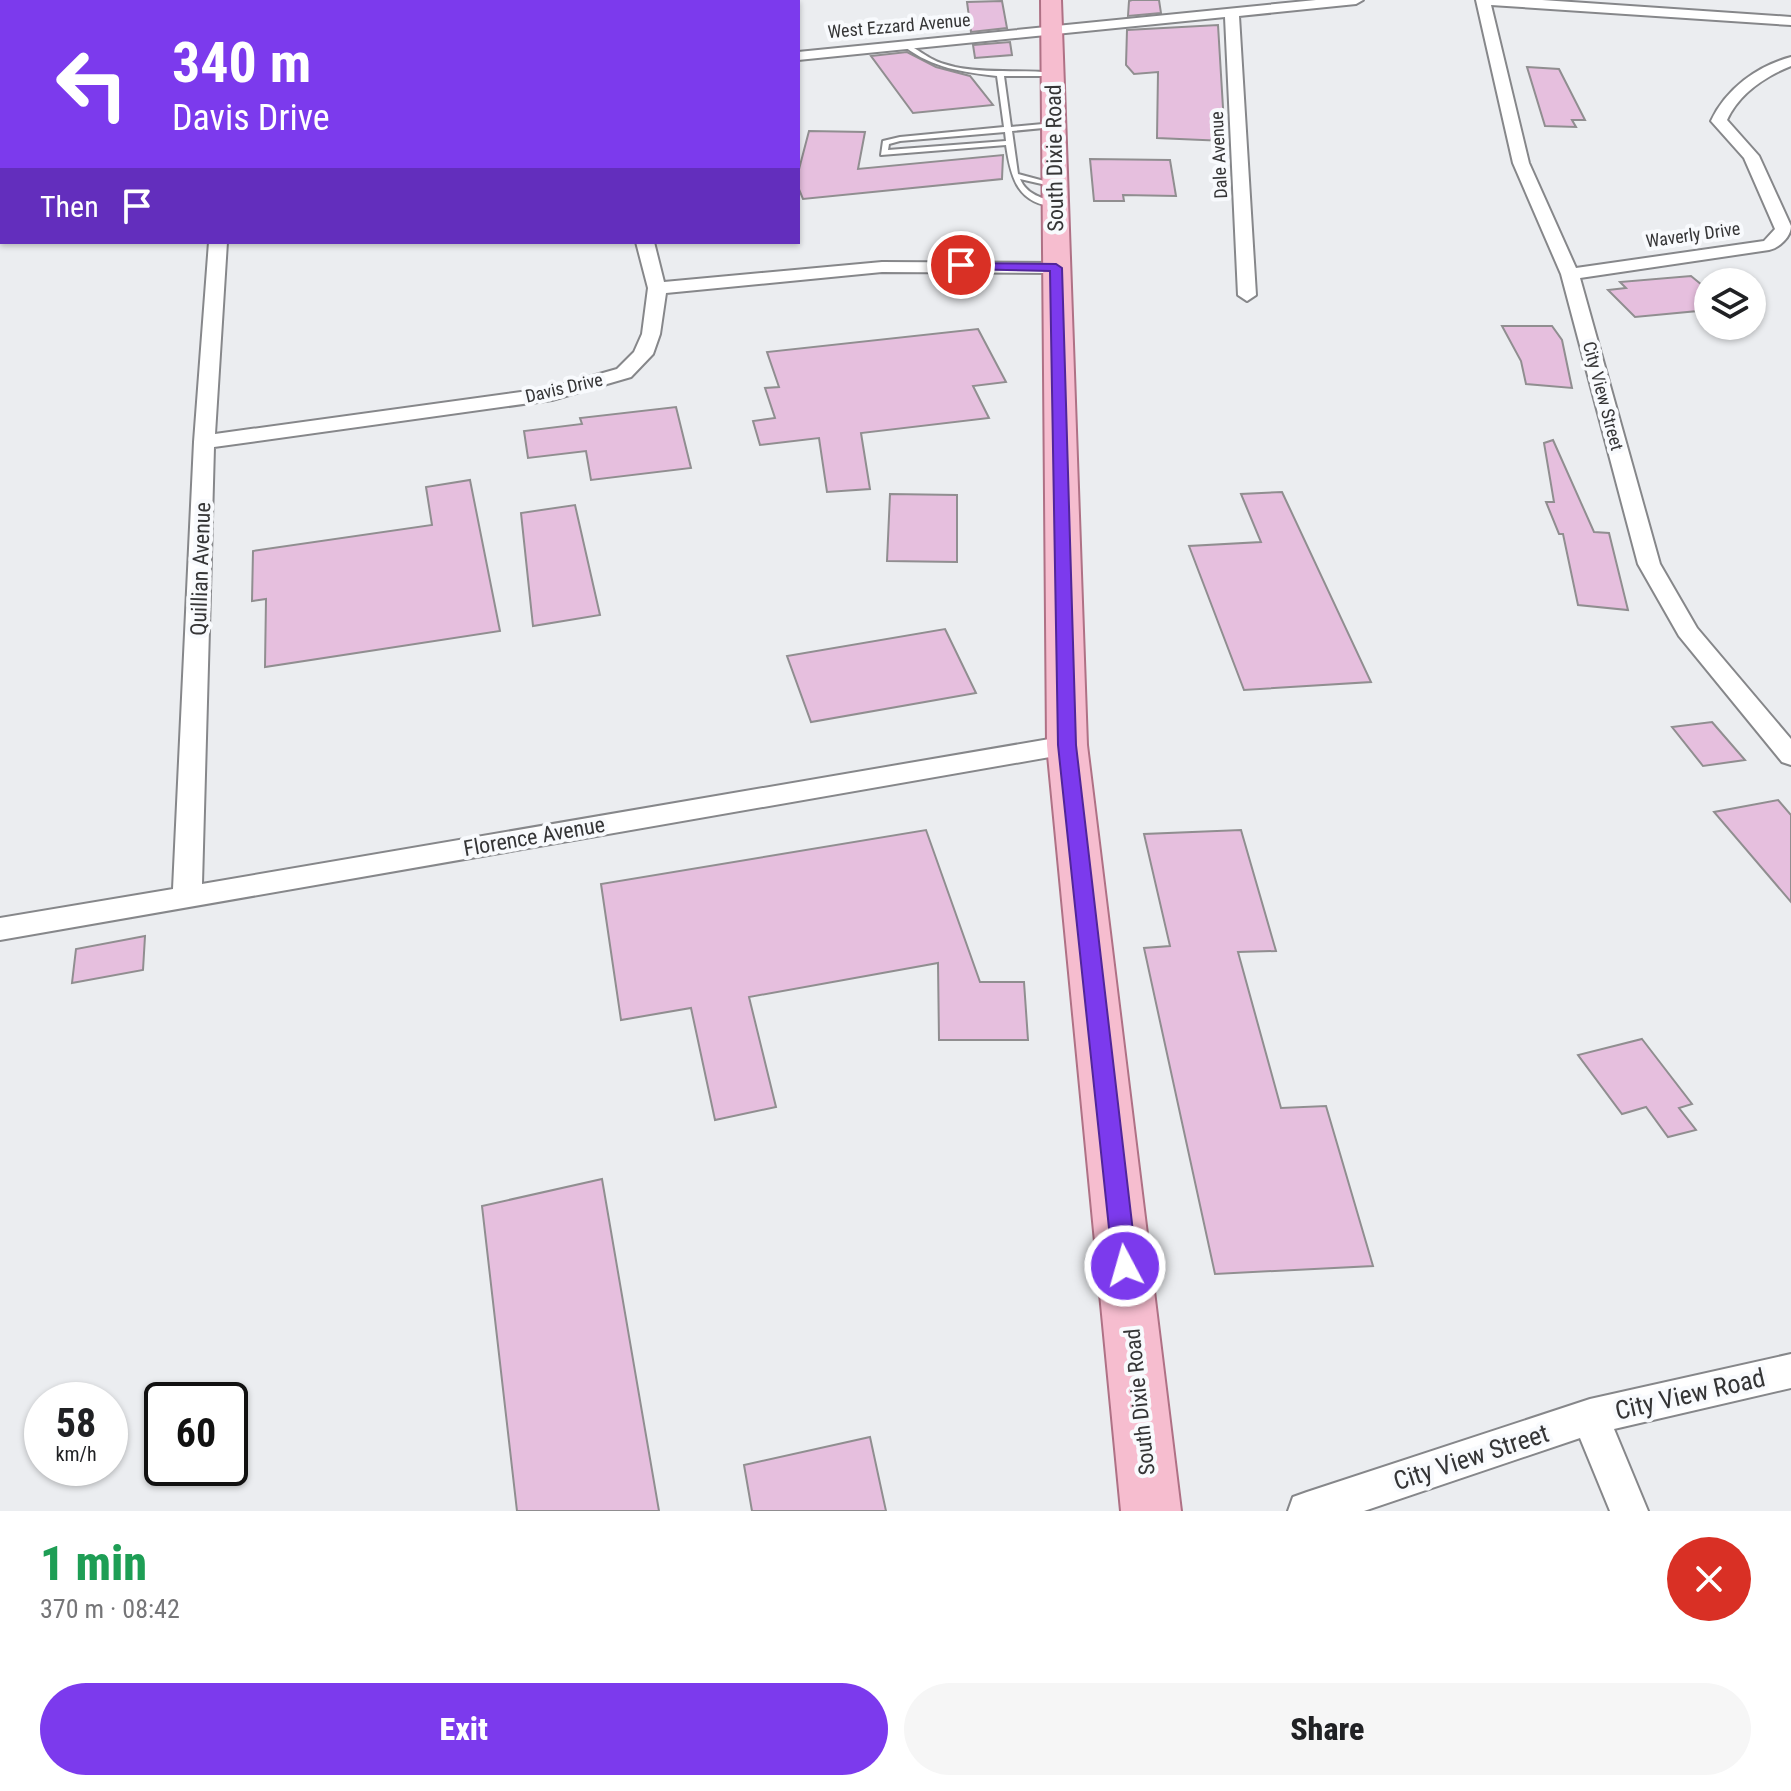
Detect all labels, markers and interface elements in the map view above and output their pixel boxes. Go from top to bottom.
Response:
street label: West Ezzard Avenue [827,9,971,42]
text: 340 m [172,30,311,96]
icon: left [40,32,144,136]
street label: South Dixie Road [1041,84,1068,232]
text: Davis Drive [172,97,330,139]
street label: Dale Avenue [1206,111,1231,199]
icon: arrive [115,184,159,228]
text: Then [40,189,99,224]
street label: Waverly Drive [1644,217,1741,252]
pin [927,231,995,299]
icon: arrive [939,243,983,287]
map controls [1694,268,1766,340]
button: layers [1694,268,1766,340]
street label: City View Street [1579,339,1628,453]
street label: Davis Drive [523,368,605,407]
street label: Quillian Avenue [186,502,215,636]
street label: Florence Avenue [462,812,607,861]
position arrow [1083,1224,1167,1308]
street label: South Dixie Road [1119,1327,1160,1476]
street label: City View Road [1612,1362,1768,1426]
speed limit sign: 60 [144,1382,248,1486]
text: 58 [56,1400,96,1447]
street label: City View Street [1389,1418,1553,1496]
text: km/h [55,1442,97,1466]
text: 1 min [40,1535,147,1592]
button: close [1667,1537,1751,1621]
text: 370 m · 08:42 [40,1594,180,1624]
button: Exit [40,1683,888,1775]
button: Share [904,1683,1751,1775]

